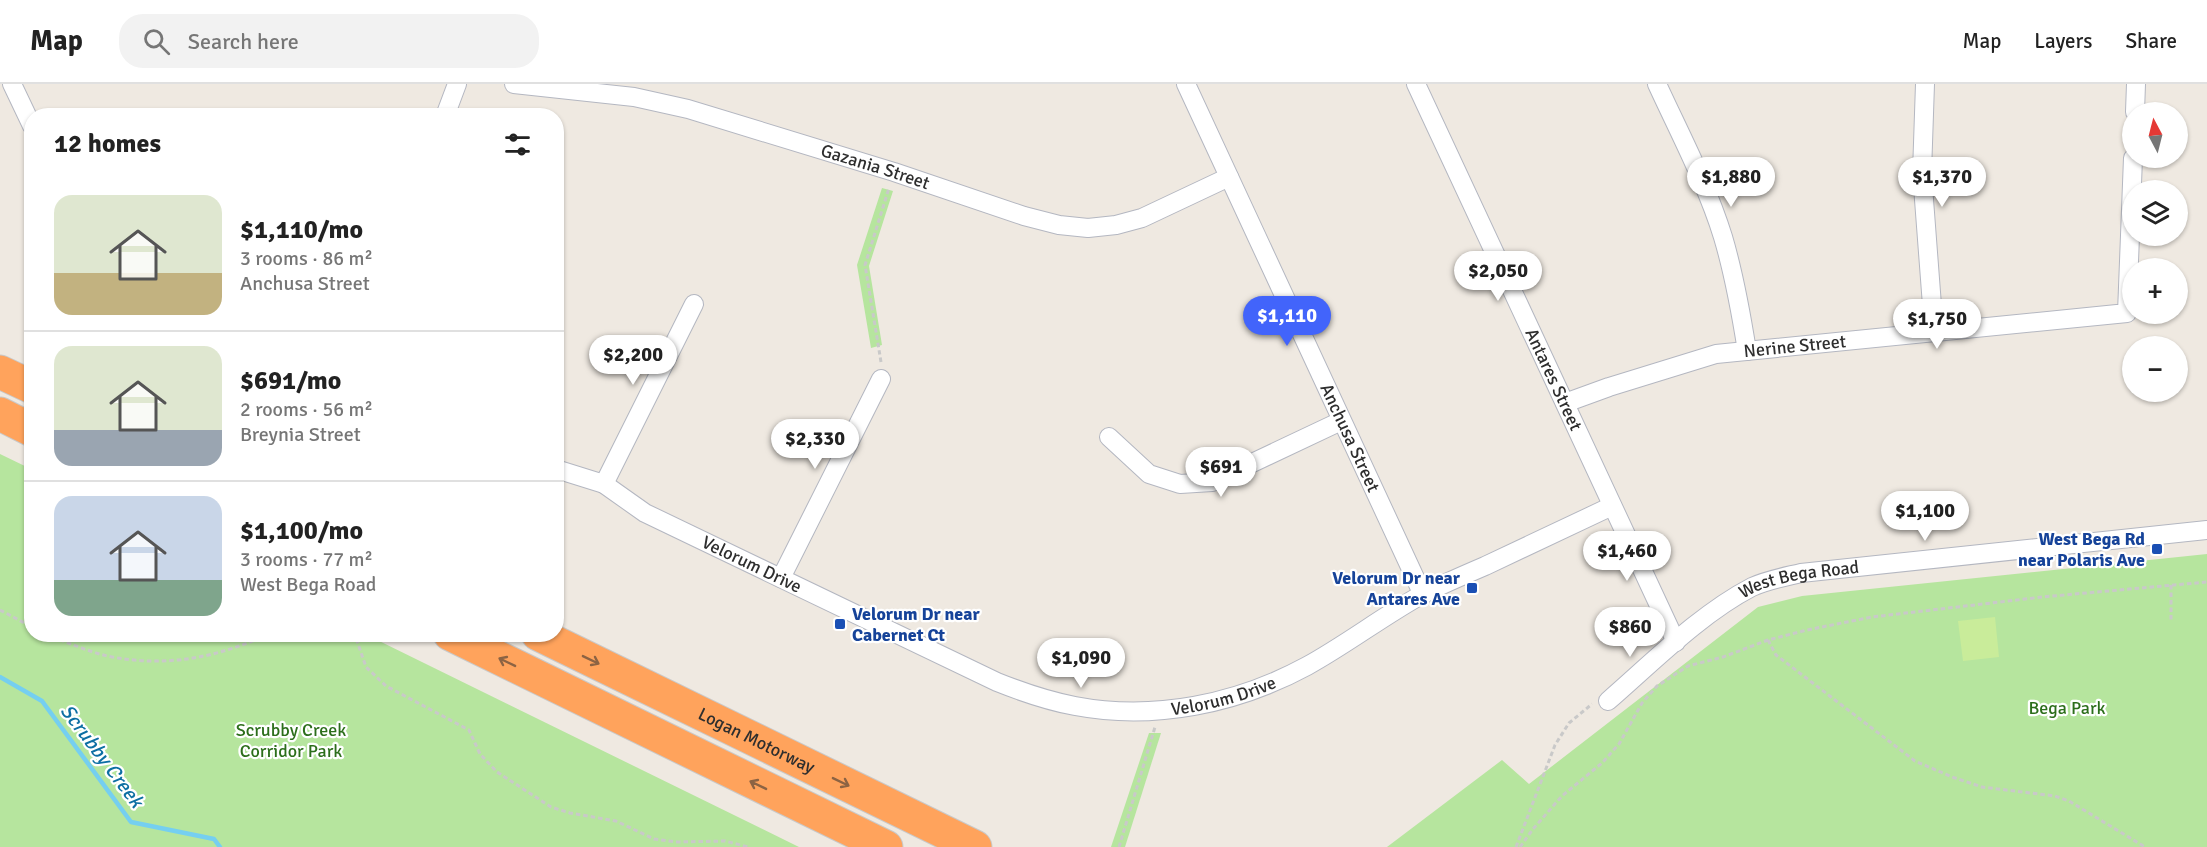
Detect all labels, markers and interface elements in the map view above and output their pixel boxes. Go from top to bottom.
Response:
search box [119,14,539,68]
text: Map [30,24,83,58]
icon: search [140,25,173,58]
text: Search here [188,28,299,55]
text: Map [1963,28,2001,54]
text: Layers [2034,28,2092,54]
text: Share [2125,28,2177,54]
north arrow [2122,102,2188,168]
map controls [2122,102,2188,402]
text: 12 homes [54,128,161,160]
icon: filters [501,128,534,161]
street label: Gazania Street [818,139,932,194]
pin: $1,880 [1682,157,1780,208]
pin: $1,370 [1893,157,1991,208]
text: $1,880 [1701,164,1761,189]
text: $1,370 [1912,164,1972,189]
button: layers [2122,180,2188,246]
text: $1,110/mo [240,214,363,246]
icon: home [102,219,174,291]
text: 3 rooms · 86 m² [240,246,373,271]
pin: $2,050 [1449,251,1547,302]
text: $2,050 [1468,258,1528,283]
button: + [2122,258,2188,324]
text: Anchusa Street [240,271,370,296]
pin: $1,110 [1238,296,1336,347]
pin: $1,750 [1888,299,1986,350]
text: $1,110 [1257,303,1317,328]
text: $1,750 [1907,306,1967,331]
street label: Antares Street [1520,325,1587,434]
street label: Nerine Street [1743,330,1847,362]
pin: $2,200 [584,335,682,386]
button: − [2122,336,2188,402]
text: $2,200 [603,342,663,367]
text: $691/mo [240,365,341,397]
icon: home [102,370,174,442]
street label: Anchusa Street [1316,380,1385,495]
text: 2 rooms · 56 m² [240,397,373,422]
pin: $2,330 [766,419,864,470]
text: Breynia Street [240,422,361,447]
text: $2,330 [785,426,845,451]
pin: $691 [1185,447,1257,498]
text: $691 [1199,454,1243,479]
pin: $1,100 [1876,491,1974,542]
text: $1,100 [1895,498,1955,523]
text: $1,100/mo [240,515,363,547]
icon: home [102,520,174,592]
place label: West Bega Rd near Polaris Ave [2018,528,2145,571]
street label: Velorum Drive [698,531,805,598]
pin: $1,460 [1578,531,1676,582]
text: $1,460 [1597,538,1657,563]
marker: West Bega Rd near Polaris Ave [2150,542,2164,556]
text: 3 rooms · 77 m² [240,547,373,572]
street label: West Bega Road [1735,556,1860,603]
place label: Velorum Dr near Antares Ave [1332,567,1461,610]
text: West Bega Road [240,572,376,597]
marker: Velorum Dr near Antares Ave [1465,581,1479,595]
place label: Velorum Dr near Cabernet Ct [852,603,981,646]
pin: $860 [1594,607,1666,658]
text: $860 [1608,614,1652,639]
marker: Velorum Dr near Cabernet Ct [833,617,847,631]
pin: $1,090 [1032,638,1130,689]
text: $1,090 [1051,645,1111,670]
one-way arrow [581,655,599,667]
one-way arrow [499,656,517,668]
street label: Velorum Drive [1170,671,1279,720]
park label: Bega Park [2028,697,2106,719]
water label: Scrubby Creek [55,699,150,814]
street label: Logan Motorway [694,703,819,778]
park label: Scrubby Creek Corridor Park [236,719,346,762]
one-way arrow [832,777,850,789]
one-way arrow [750,778,768,790]

